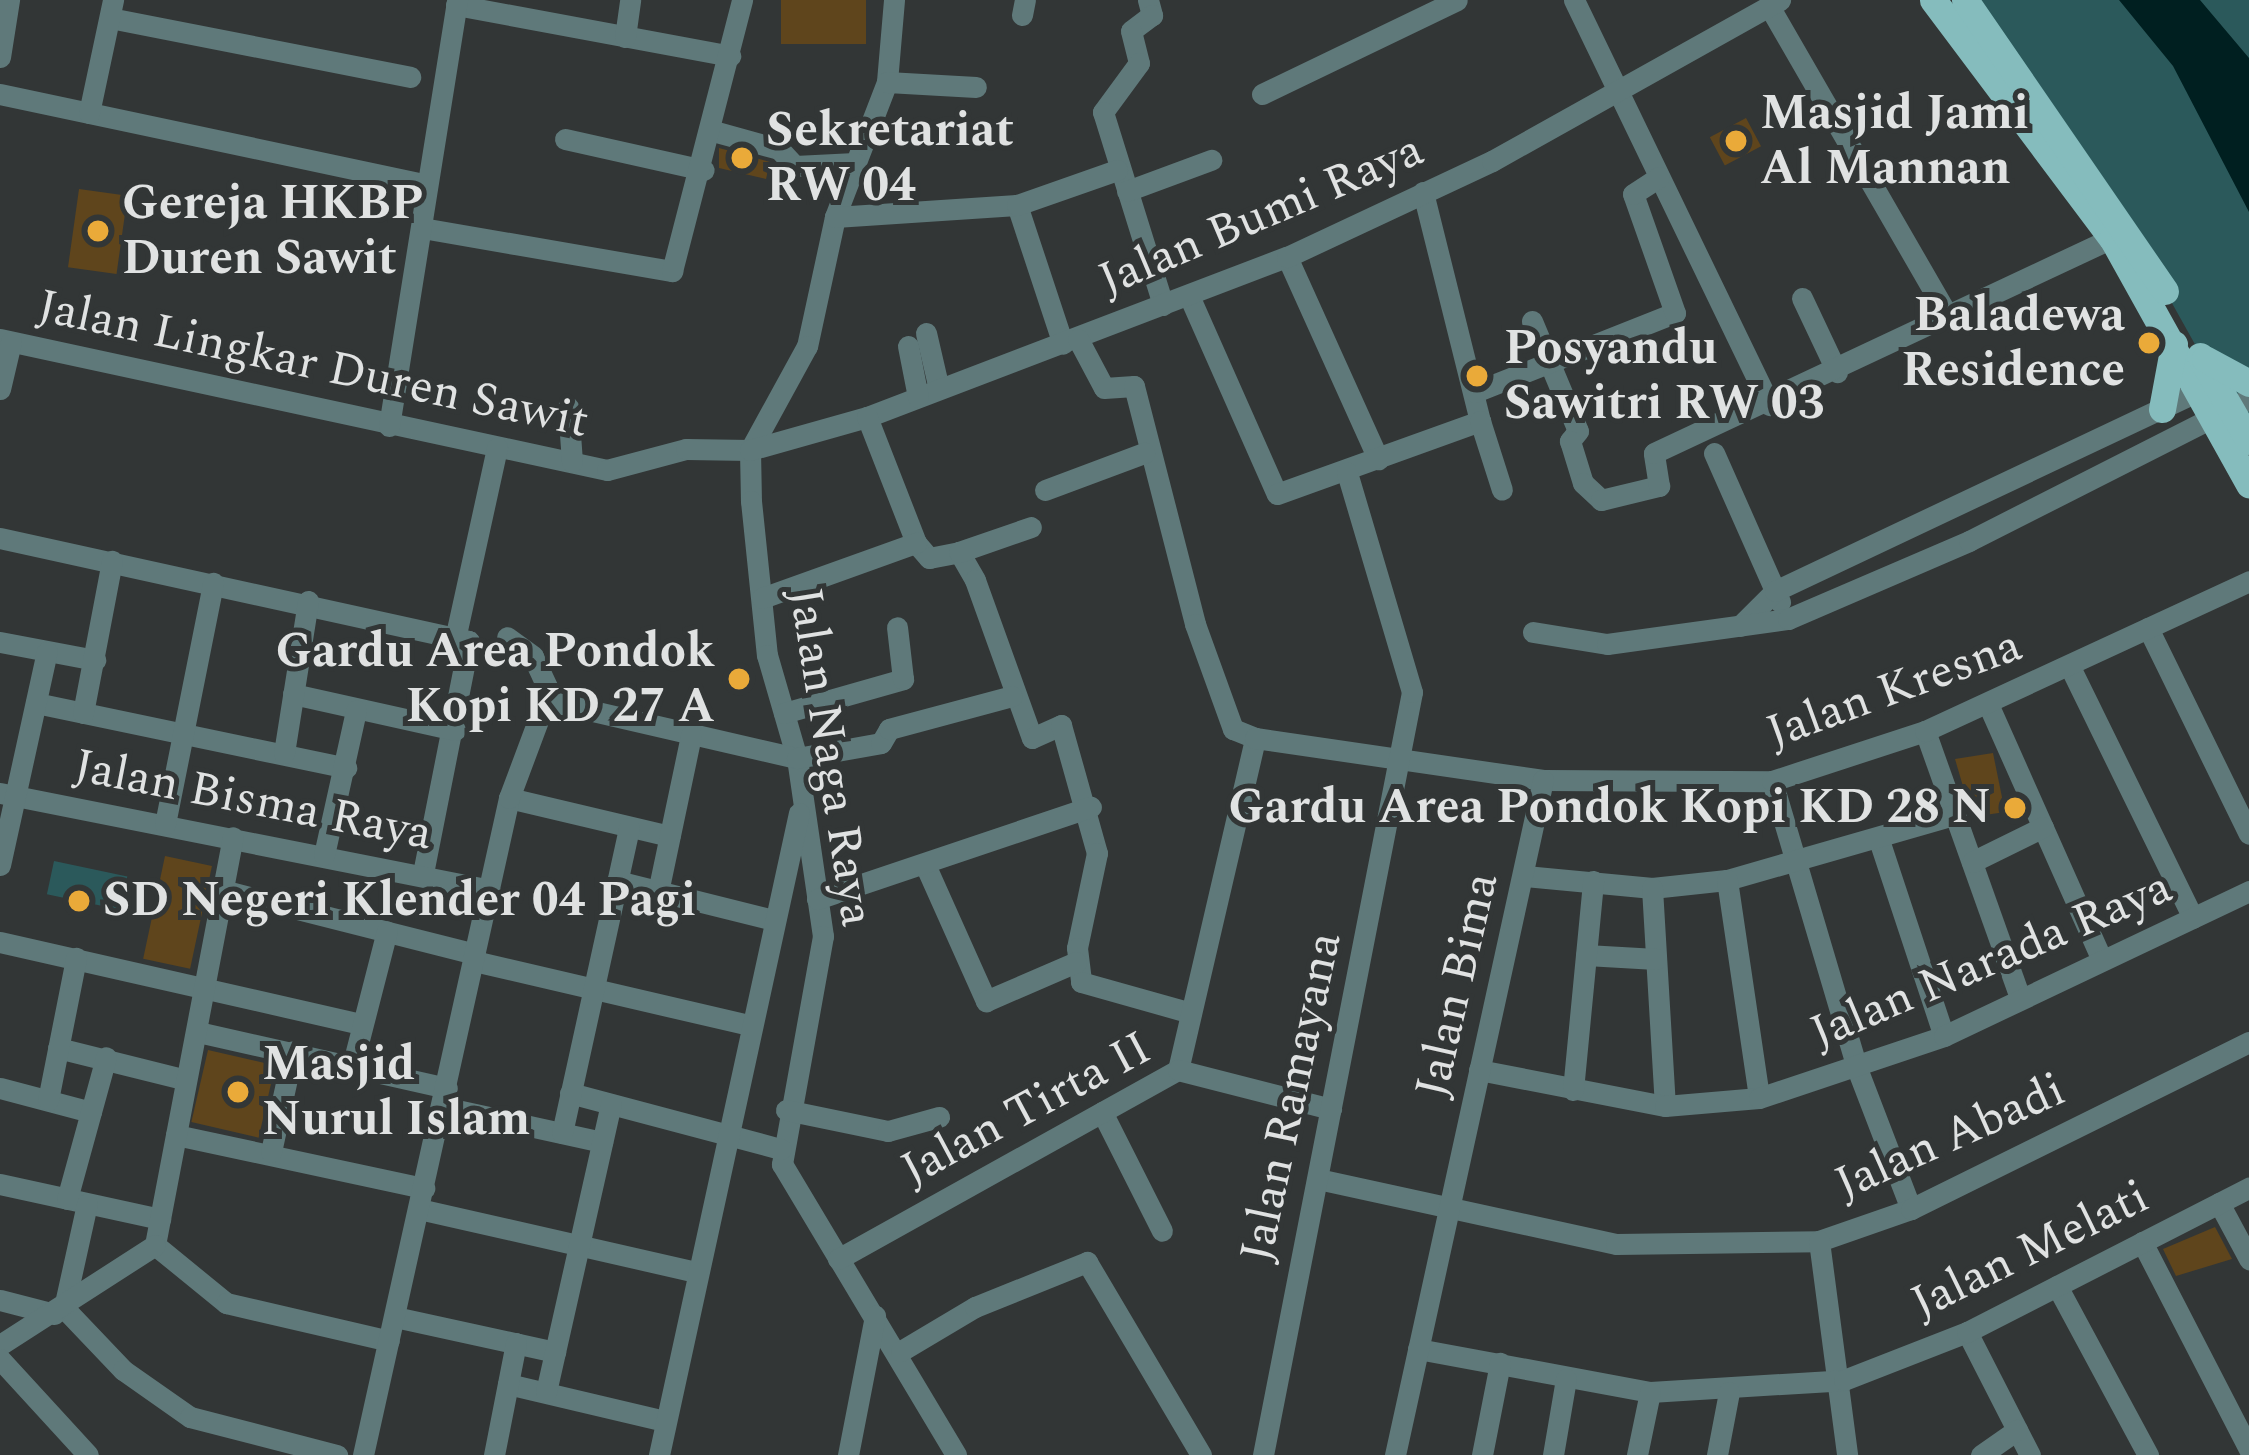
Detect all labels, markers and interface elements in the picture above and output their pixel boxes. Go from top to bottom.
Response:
place label: Masjid Jami Al Mannan [1760,84,2029,197]
place label: Sekretariat RW 04 [766,101,1014,214]
street label: Jalan Bumi Raya [1090,121,1432,309]
marker: Masjid Jami Al Mannan [1723,128,1749,154]
marker: Sekretariat RW 04 [729,145,755,171]
place label: Gereja HKBP Duren Sawit [122,174,423,287]
marker: Gereja HKBP Duren Sawit [85,218,111,244]
street label: Jalan Lingkar Duren Sawit [32,277,594,451]
place label: Baladewa Residence [1901,286,2125,399]
place label: Posyandu Sawitri RW 03 [1504,319,1825,432]
marker: Baladewa Residence [2136,330,2162,356]
marker: Posyandu Sawitri RW 03 [1461,360,1493,392]
street label: Jalan Naga Raya [776,583,886,931]
street label: Jalan Kresna [1759,616,2029,762]
place label: Gardu Area Pondok Kopi KD 27 A [276,622,715,735]
marker: Gardu Area Pondok Kopi KD 27 A [726,666,752,692]
street label: Jalan Bisma Raya [69,737,437,863]
place label: Gardu Area Pondok Kopi KD 28 N [1228,779,1991,837]
marker: Gardu Area Pondok Kopi KD 28 N [2002,795,2028,821]
street label: Jalan Narada Raya [1802,858,2180,1062]
street label: Jalan Bima [1403,867,1511,1103]
place label: SD Negeri Klender 04 Pagi [103,872,696,930]
marker: SD Negeri Klender 04 Pagi [66,888,92,914]
street label: Jalan Ramayana [1228,927,1354,1267]
street label: Jalan Tirta II [891,1019,1161,1199]
place label: Masjid Nurul Islam [262,1035,530,1148]
street label: Jalan Abadi [1826,1061,2074,1213]
marker: Masjid Nurul Islam [225,1079,251,1105]
street label: Jalan Melati [1902,1168,2158,1332]

